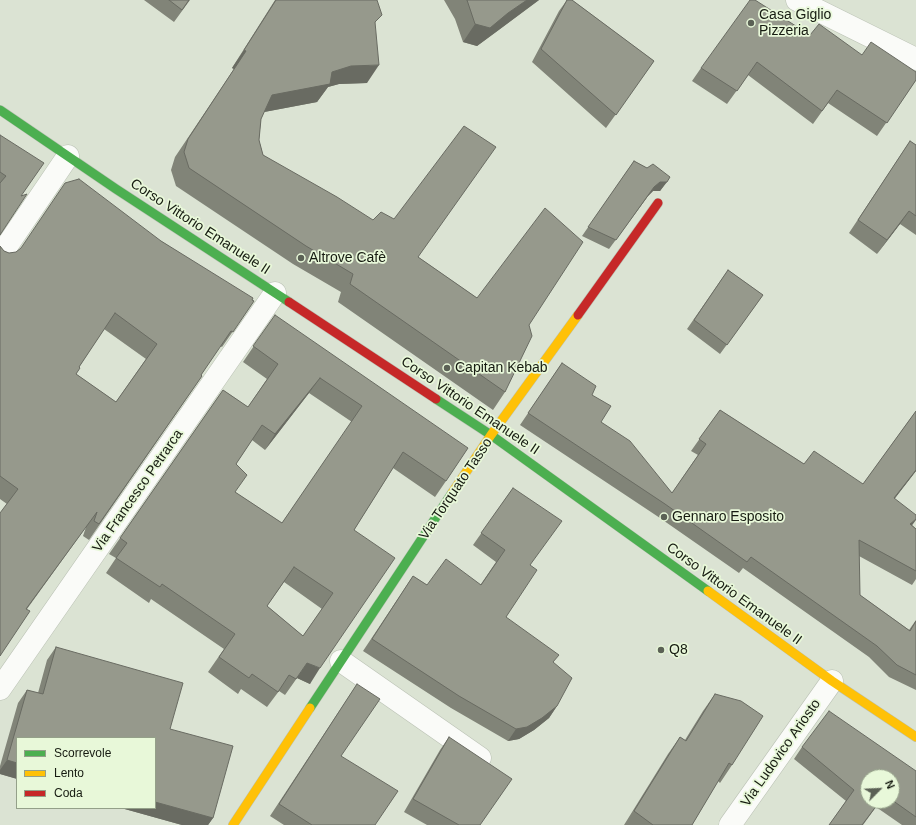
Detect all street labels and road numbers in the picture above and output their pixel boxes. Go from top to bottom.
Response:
street label: Corso Vittorio Emanuele II [127,176,273,278]
street label: Corso Vittorio Emanuele II [398,353,542,459]
street label: Via Francesco Petrarca [89,426,187,556]
street label: Via Torquato Tasso [416,435,496,543]
street label: Corso Vittorio Emanuele II [663,539,805,649]
street label: Via Ludovico Ariosto [738,696,824,810]

